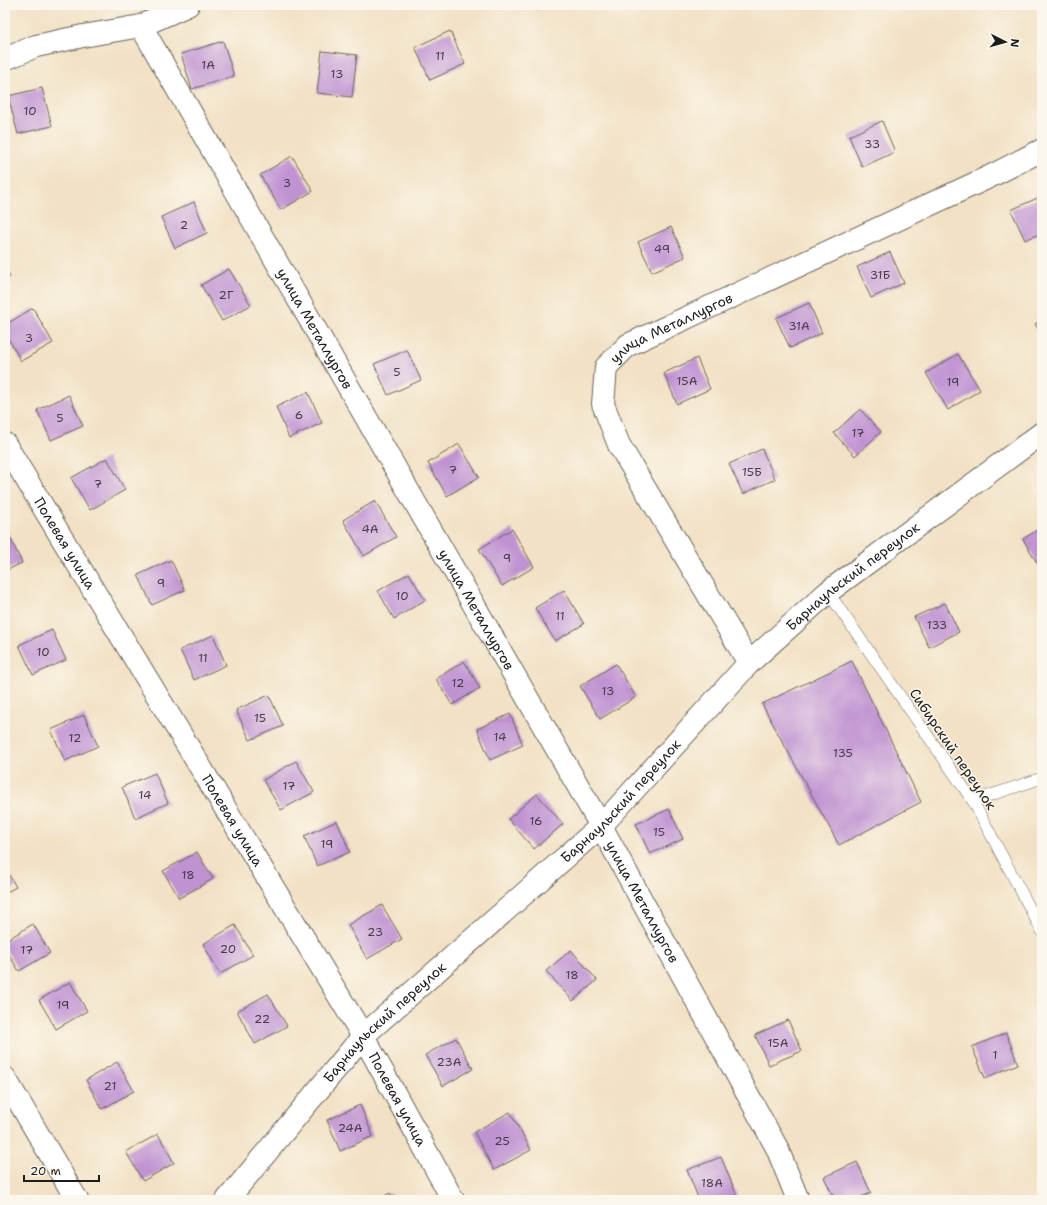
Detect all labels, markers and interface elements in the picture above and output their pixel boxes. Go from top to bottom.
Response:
north arrow [985,22,1025,62]
text: N [1007,38,1022,48]
house number: 11 [435,48,445,64]
house number: 1А [201,57,215,73]
house number: 13 [331,66,343,82]
house number: 10 [23,103,37,119]
house number: 33 [864,136,880,152]
house number: 3 [283,175,291,191]
house number: 2 [180,217,188,233]
house number: 49 [654,241,670,257]
street label: улица Металлургов [273,265,357,392]
house number: 31Б [870,267,890,283]
house number: 2Г [219,287,234,303]
street label: улица Металлургов [606,289,735,367]
house number: 31А [788,318,810,334]
house number: 3 [25,330,33,346]
house number: 5 [393,364,401,380]
house number: 15А [677,373,698,389]
house number: 19 [947,374,959,390]
house number: 6 [295,407,303,423]
house number: 5 [56,410,64,426]
house number: 17 [852,425,864,441]
house number: 7 [449,462,457,478]
house number: 15Б [742,464,762,480]
house number: 7 [94,476,102,492]
street label: Полевая улица [30,494,100,593]
street label: Барнаульский переулок [782,518,924,634]
house number: 4А [361,521,379,537]
street label: улица Металлургов [435,546,518,673]
house number: 9 [503,550,511,566]
house number: 9 [157,575,165,591]
house number: 10 [395,588,409,604]
house number: 11 [555,608,565,624]
house number: 133 [927,617,947,633]
house number: 10 [36,644,50,660]
house number: 11 [198,650,208,666]
house number: 12 [452,675,464,691]
house number: 13 [602,683,614,699]
street label: Сибирский переулок [906,685,1001,814]
house number: 15 [254,710,266,726]
house number: 14 [494,729,506,745]
house number: 12 [69,730,81,746]
street label: Барнаульский переулок [557,735,685,867]
house number: 135 [833,745,853,761]
street label: Полевая улица [198,771,267,870]
house number: 17 [283,778,295,794]
house number: 14 [139,787,151,803]
house number: 16 [529,813,543,829]
house number: 15 [653,824,665,840]
house number: 19 [321,836,333,852]
street label: улица Металлургов [602,837,683,966]
house number: 18 [181,867,195,883]
house number: 23 [367,924,383,940]
house number: 20 [220,941,236,957]
house number: 17 [21,942,33,958]
street label: Барнаульский переулок [319,958,450,1086]
house number: 18 [565,967,579,983]
house number: 19 [57,997,69,1013]
house number: 22 [254,1011,270,1027]
house number: 15А [768,1035,789,1051]
house number: 1 [992,1047,998,1063]
street label: Полевая улица [365,1049,431,1149]
house number: 23А [437,1054,462,1070]
house number: 21 [104,1078,116,1094]
house number: 24А [338,1120,363,1136]
house number: 25 [494,1133,510,1149]
scale bar [24,1157,99,1183]
text: 20 m [30,1163,61,1179]
house number: 18А [701,1175,723,1191]

